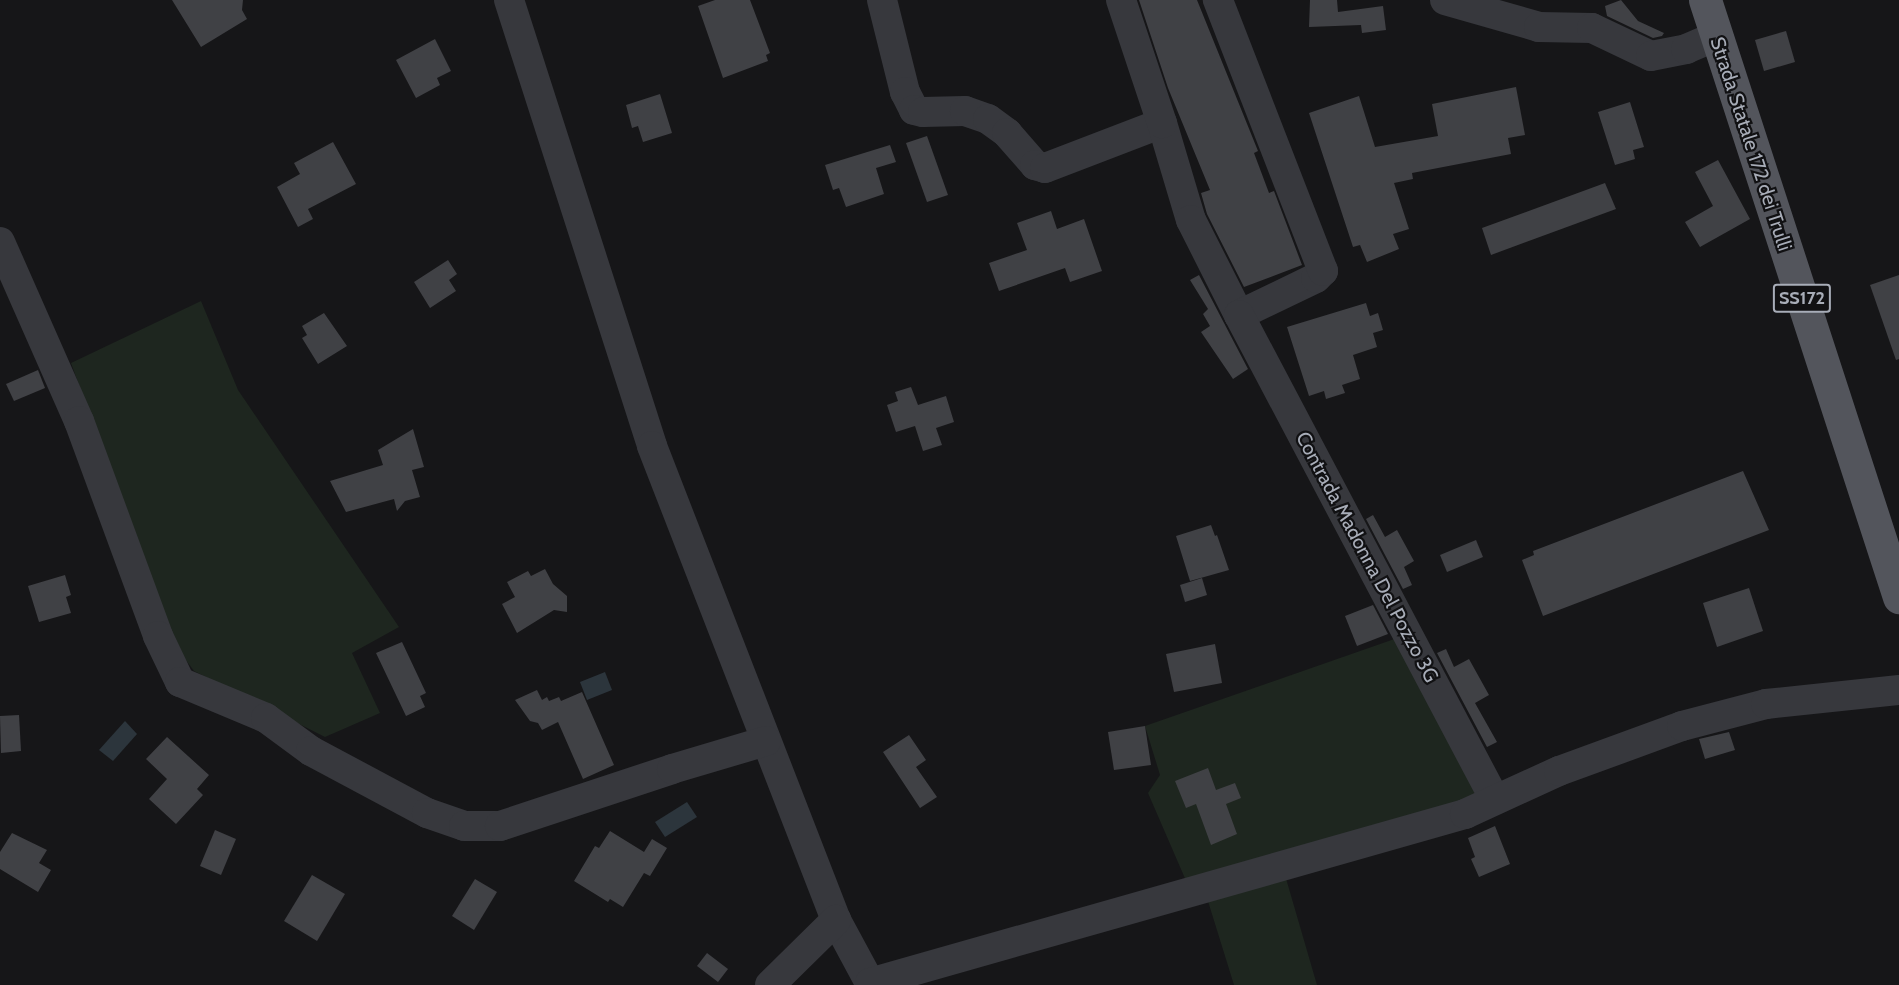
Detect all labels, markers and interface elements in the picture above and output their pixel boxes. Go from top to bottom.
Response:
street label: Strada Statale 172 dei Trulli [1705,34,1797,254]
road number: SS172 [1772,283,1832,313]
street label: Contrada Madonna Del Pozzo 3G [1291,428,1443,686]

